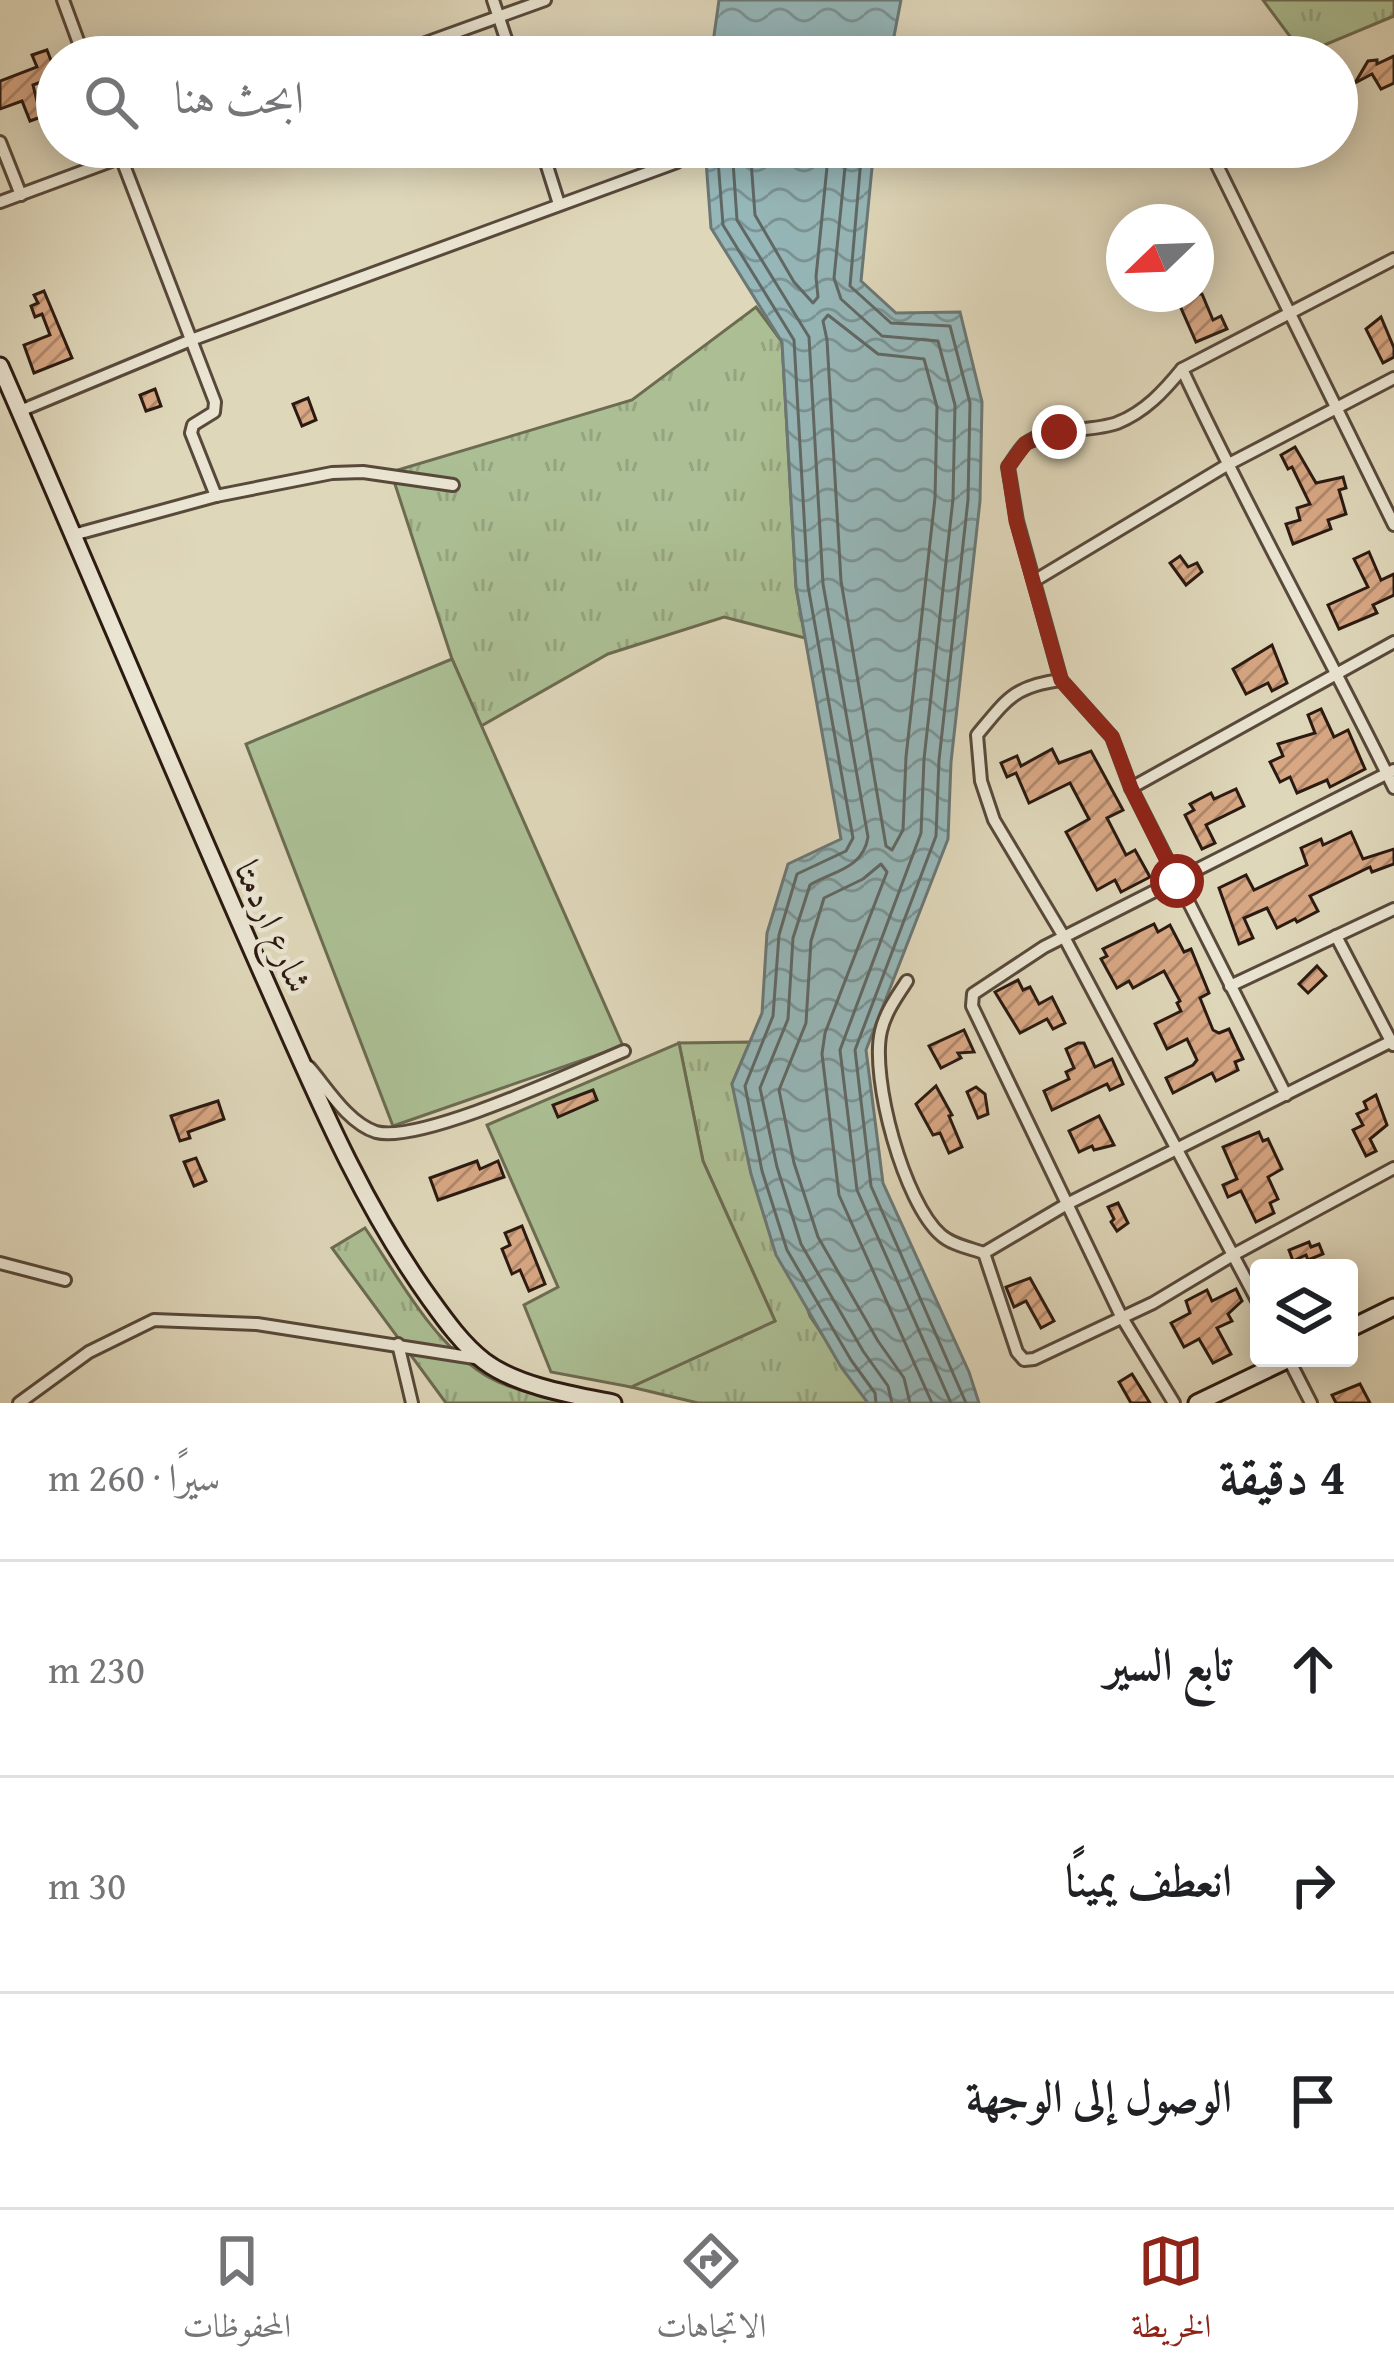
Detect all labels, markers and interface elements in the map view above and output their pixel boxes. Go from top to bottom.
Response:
search box [36,36,1358,168]
text: ابحث هنا [174,64,304,129]
icon: search [78,69,144,135]
north arrow [1106,204,1214,312]
route end [1032,405,1086,459]
street label: شارع اردمتا [217,851,327,1002]
route start [1150,854,1204,908]
map controls [1250,1259,1358,1367]
button: layers [1250,1259,1358,1367]
text: 4 دقيقة [1219,1438,1346,1513]
text: سيرًا · 260 m [48,1448,220,1505]
text: تابع السير [1105,1631,1232,1696]
icon: ahead [1280,1636,1346,1702]
text: 230 m [48,1640,145,1697]
text: انعطف يمينًا [1065,1847,1232,1912]
icon: right [1280,1852,1346,1918]
text: 30 m [48,1856,126,1913]
text: الوصول إلى الوجهة [966,2063,1232,2128]
icon: arrive [1280,2068,1346,2134]
tab: المحفوظات [182,2228,291,2358]
tab: الاتجاهات [656,2228,766,2358]
tab: الخريطة [1131,2228,1212,2358]

